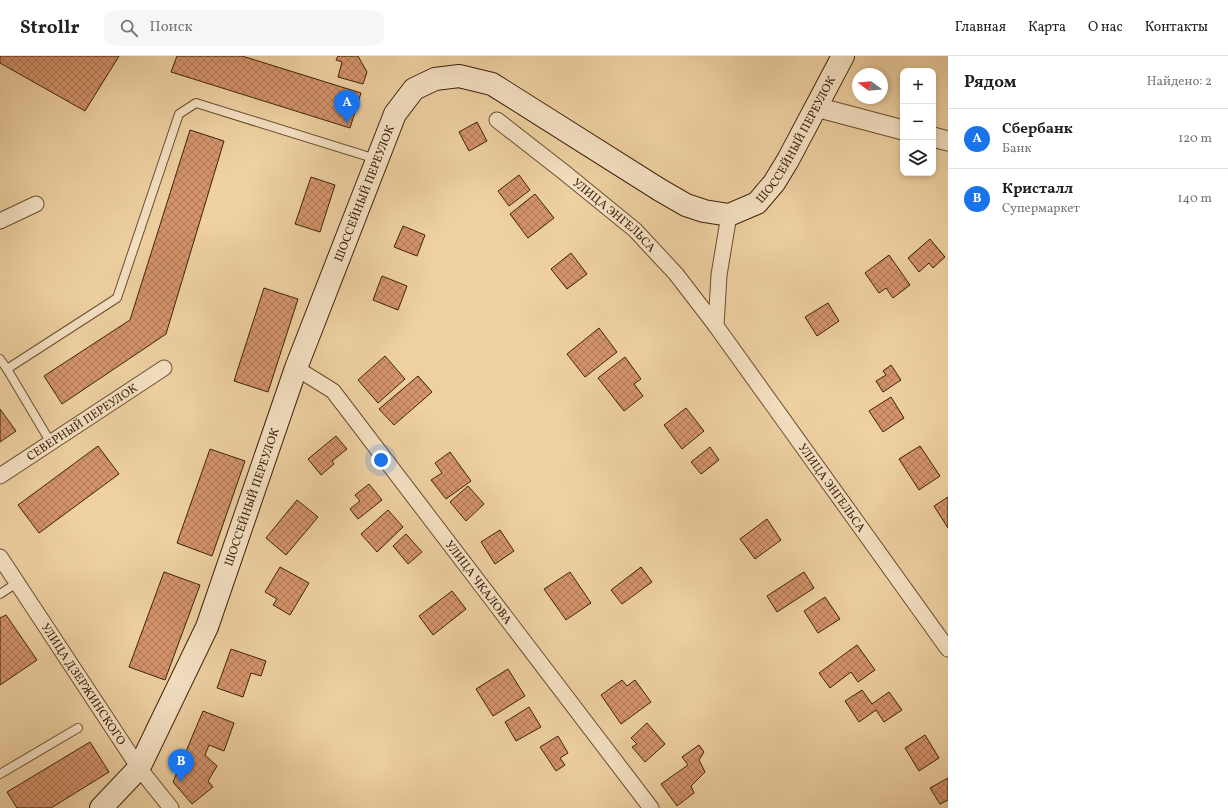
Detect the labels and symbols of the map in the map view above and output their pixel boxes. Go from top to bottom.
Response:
north arrow [852,68,888,104]
street label: ШОССЕЙНЫЙ ПЕРЕУЛОК [753,74,840,207]
pin: A [334,90,360,123]
street label: ШОССЕЙНЫЙ ПЕРЕУЛОК [331,123,399,264]
street label: УЛИЦА ЭНГЕЛЬСА [569,175,659,257]
street label: СЕВЕРНЫЙ ПЕРЕУЛОК [24,381,141,465]
street label: ШОССЕЙНЫЙ ПЕРЕУЛОК [221,426,284,569]
street label: УЛИЦА ЭНГЕЛЬСА [794,441,869,536]
your location [371,450,391,470]
street label: УЛИЦА ЧКАЛОВА [441,538,515,628]
street label: УЛИЦА ДЗЕРЖИНСКОГО [37,620,129,749]
pin: B [168,749,194,782]

